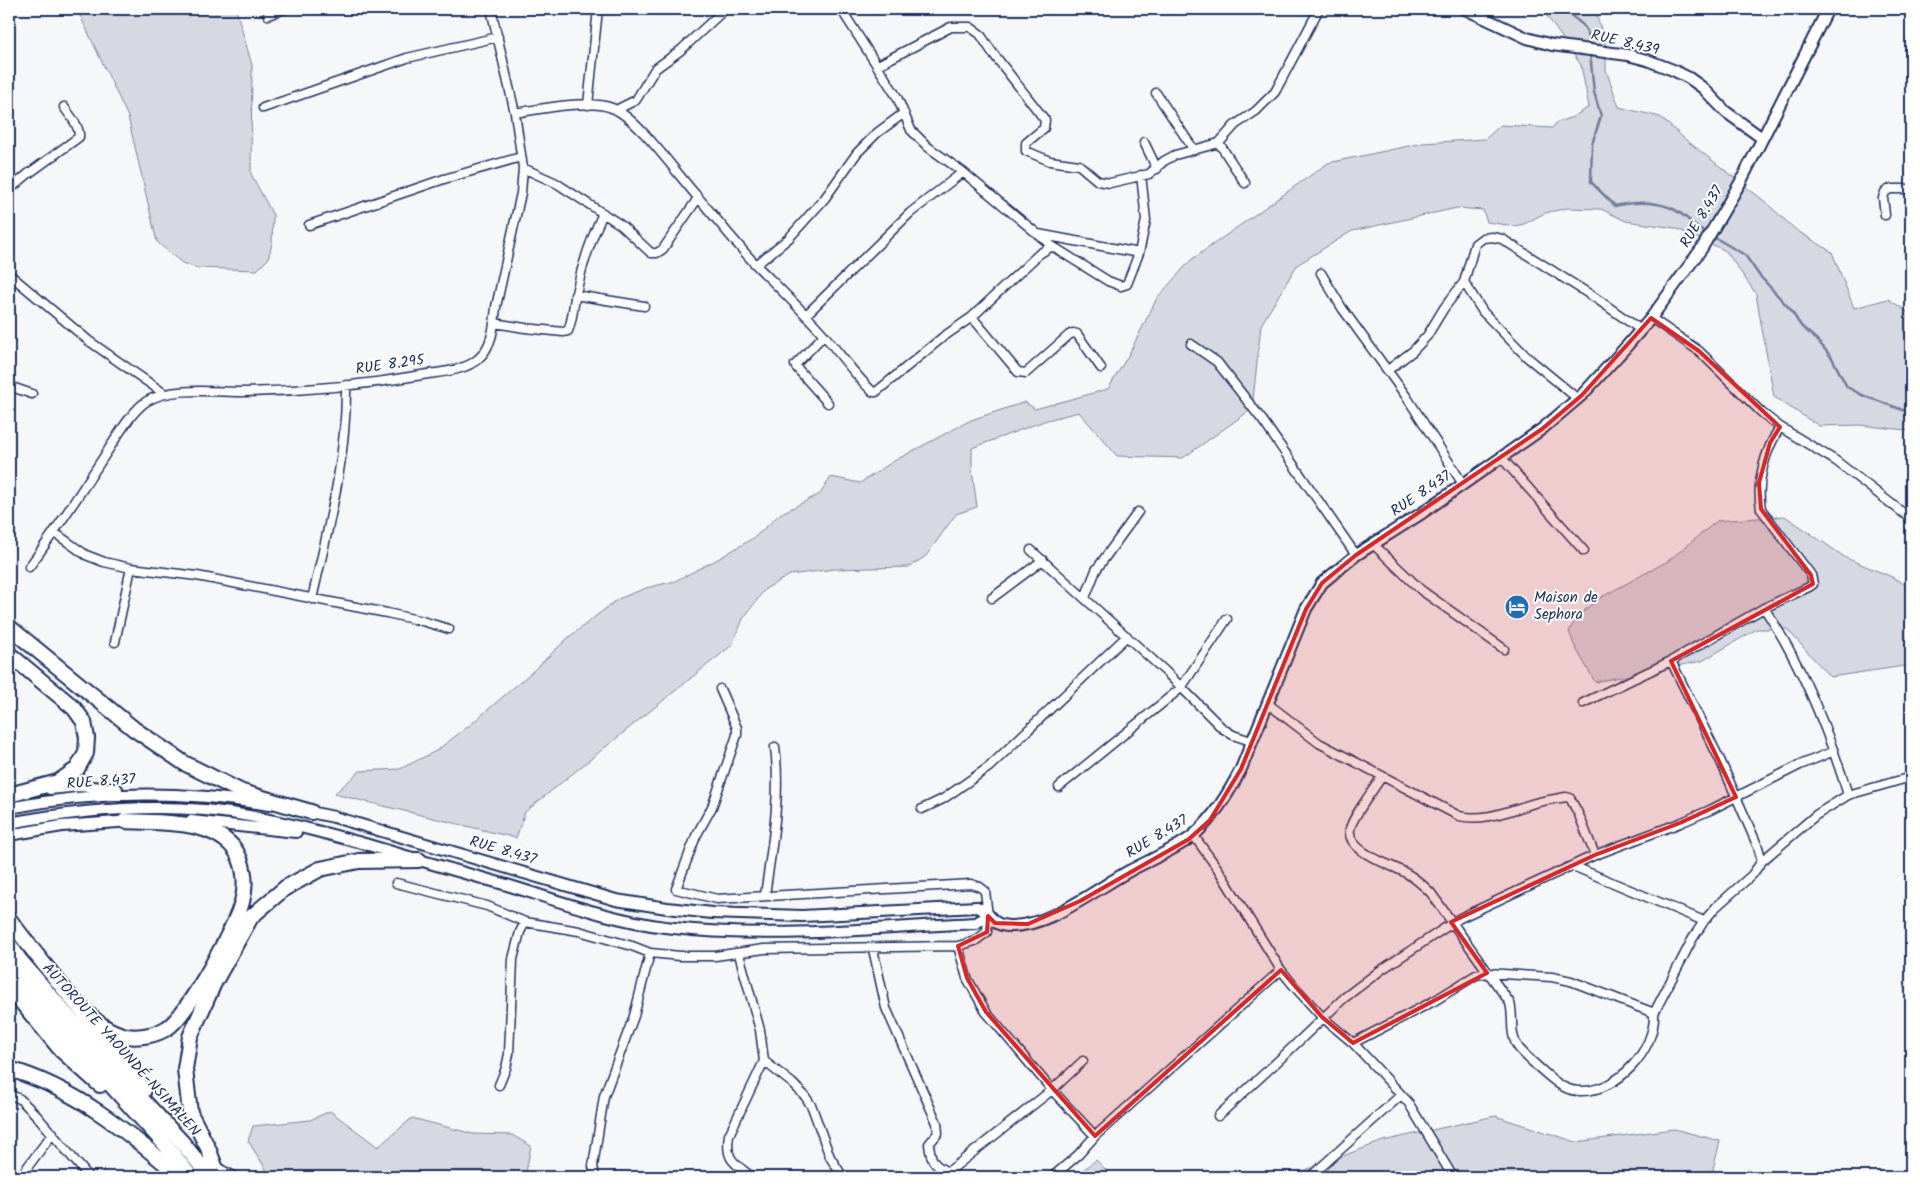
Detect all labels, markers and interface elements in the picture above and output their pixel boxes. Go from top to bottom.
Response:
street label: RUE 8.439 [1589,24,1662,63]
street label: RUE 8.437 [1674,180,1731,253]
street label: RUE 8.295 [354,348,427,382]
street label: RUE 8.437 [1386,464,1457,523]
place label: Maison de Sephora [1534,586,1598,627]
hotel icon: Maison de Sephora [1504,594,1530,620]
street label: RUE 8.437 [66,768,137,796]
street label: RUE 8.437 [1121,808,1194,865]
street label: RUE 8.437 [467,830,540,872]
street label: AUTOROUTE YAOUNDÉ-NSIMALEN [36,958,206,1142]

